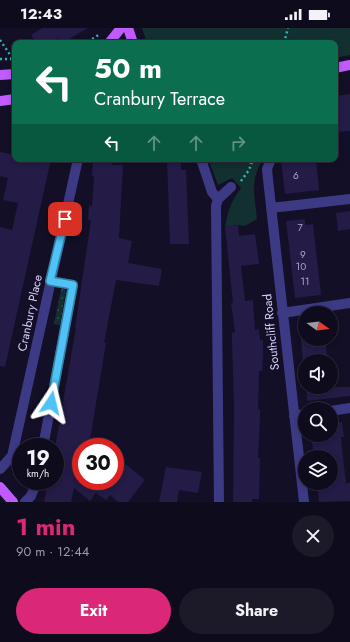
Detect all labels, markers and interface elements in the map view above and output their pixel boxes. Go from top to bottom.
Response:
text: 12:43 [20,3,62,25]
text: 50 m [94,48,162,89]
icon: left [28,56,80,108]
text: Cranbury Terrace [94,86,225,112]
icon: left [101,132,123,154]
icon: ahead [143,132,165,154]
icon: ahead [185,132,207,154]
icon: right [227,132,249,154]
house number: 6 [293,168,299,183]
pin [48,202,82,236]
icon: arrive [54,208,76,230]
house number: 7 [297,220,303,235]
house number: 9 [300,247,306,262]
house number: 10 [296,259,306,274]
street label: Cranbury Place [13,273,47,353]
house number: 11 [301,274,310,289]
street label: Southcliff Road [258,293,284,371]
north arrow [298,306,338,346]
map controls [298,306,338,490]
button: sound [298,354,338,394]
position arrow [30,382,72,424]
button: search [298,402,338,442]
speed limit sign: 30 [72,438,124,490]
text: 19 [26,444,50,473]
button: layers [298,450,338,490]
text: km/h [27,466,49,481]
text: 1 min [16,509,76,544]
button: close [292,515,334,557]
text: 90 m · 12:44 [16,542,89,561]
button: Exit [16,588,171,634]
button: Share [179,588,334,634]

